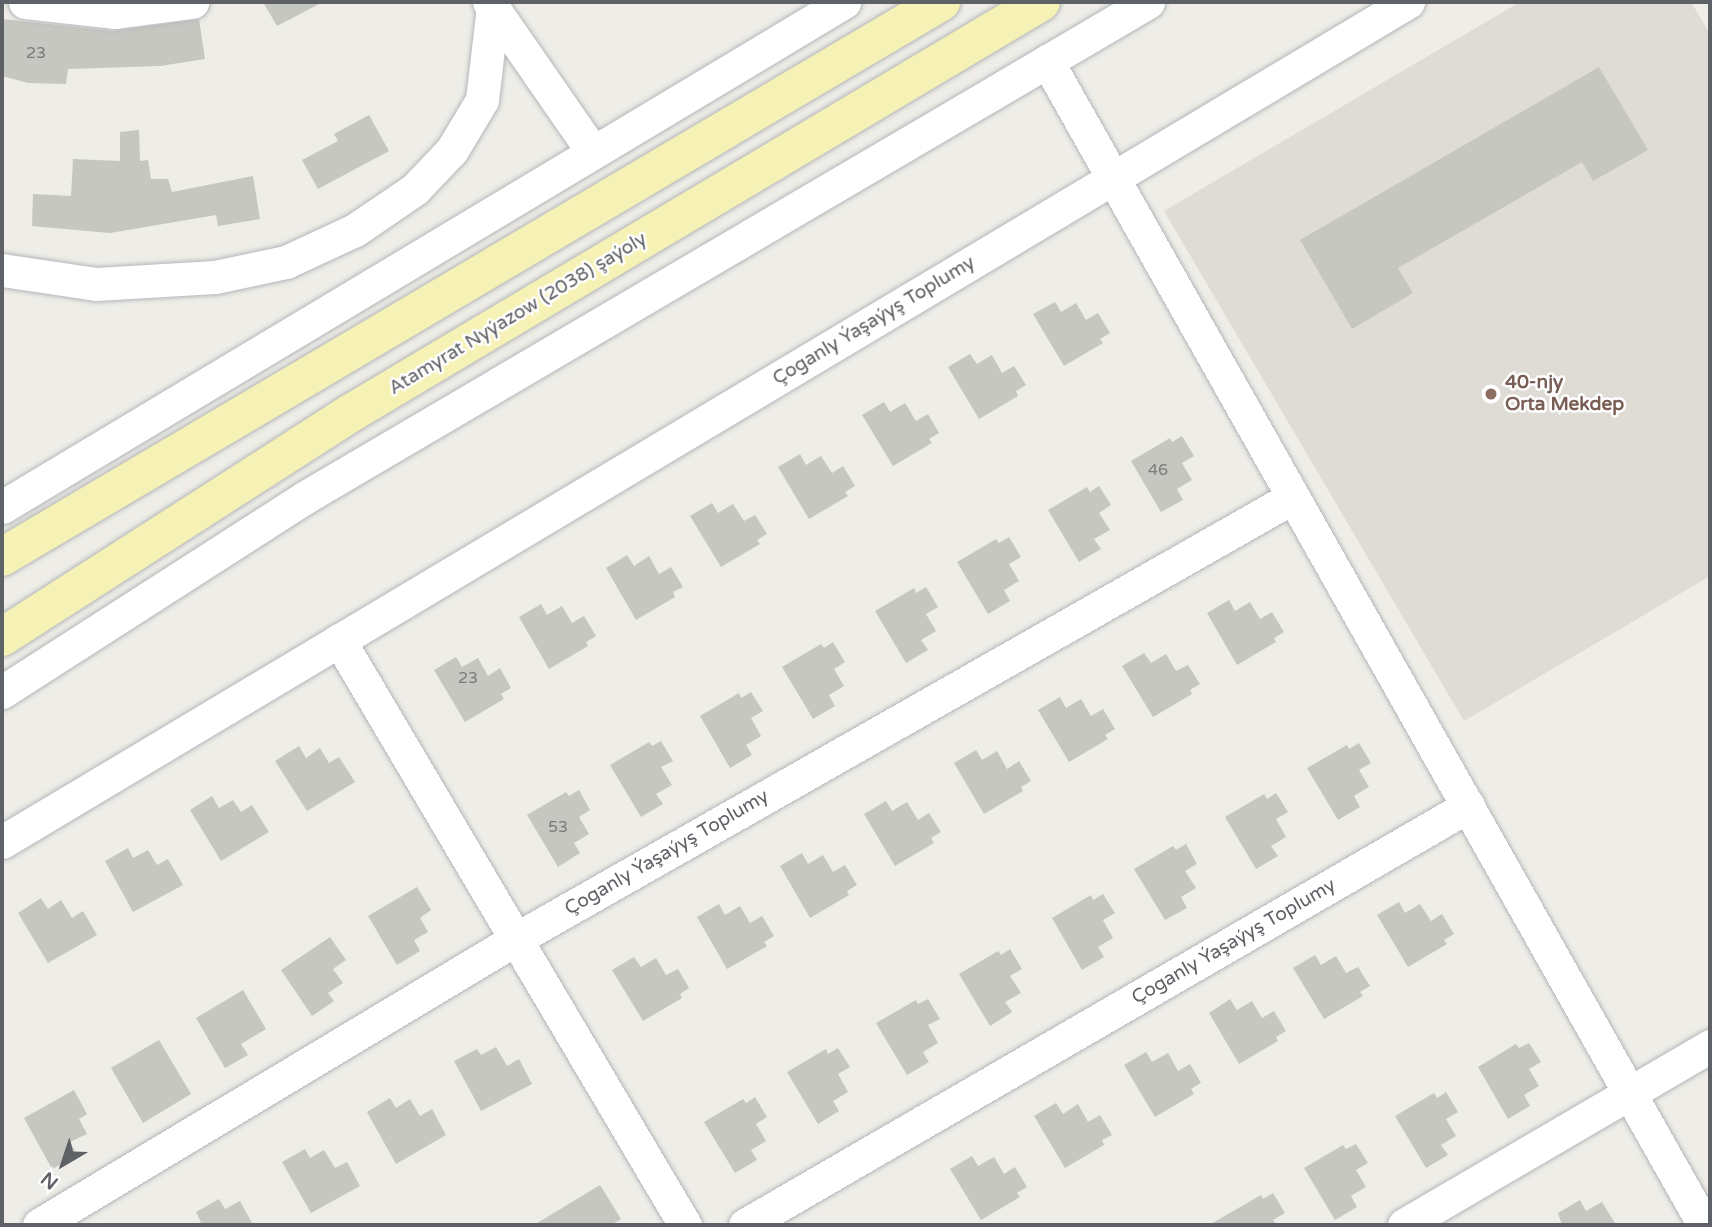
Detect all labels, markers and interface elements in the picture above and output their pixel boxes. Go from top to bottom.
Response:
house number: 23 [26,43,46,63]
street label: Atamyrat Nyýazow (2038) şaýoly [385,228,651,400]
street label: Çoganly Ýaşaýyş Toplumy [769,252,979,390]
place label: 40-njy Orta Mekdep [1505,372,1624,416]
marker: 40-njy Orta Mekdep [1483,386,1499,402]
house number: 46 [1148,460,1168,480]
house number: 23 [458,668,478,688]
street label: Çoganly Ýaşaýyş Toplumy [561,785,773,921]
house number: 53 [548,817,568,837]
street label: Çoganly Ýaşaýyş Toplumy [1128,874,1340,1010]
north arrow [28,1129,98,1199]
text: N [37,1167,63,1194]

